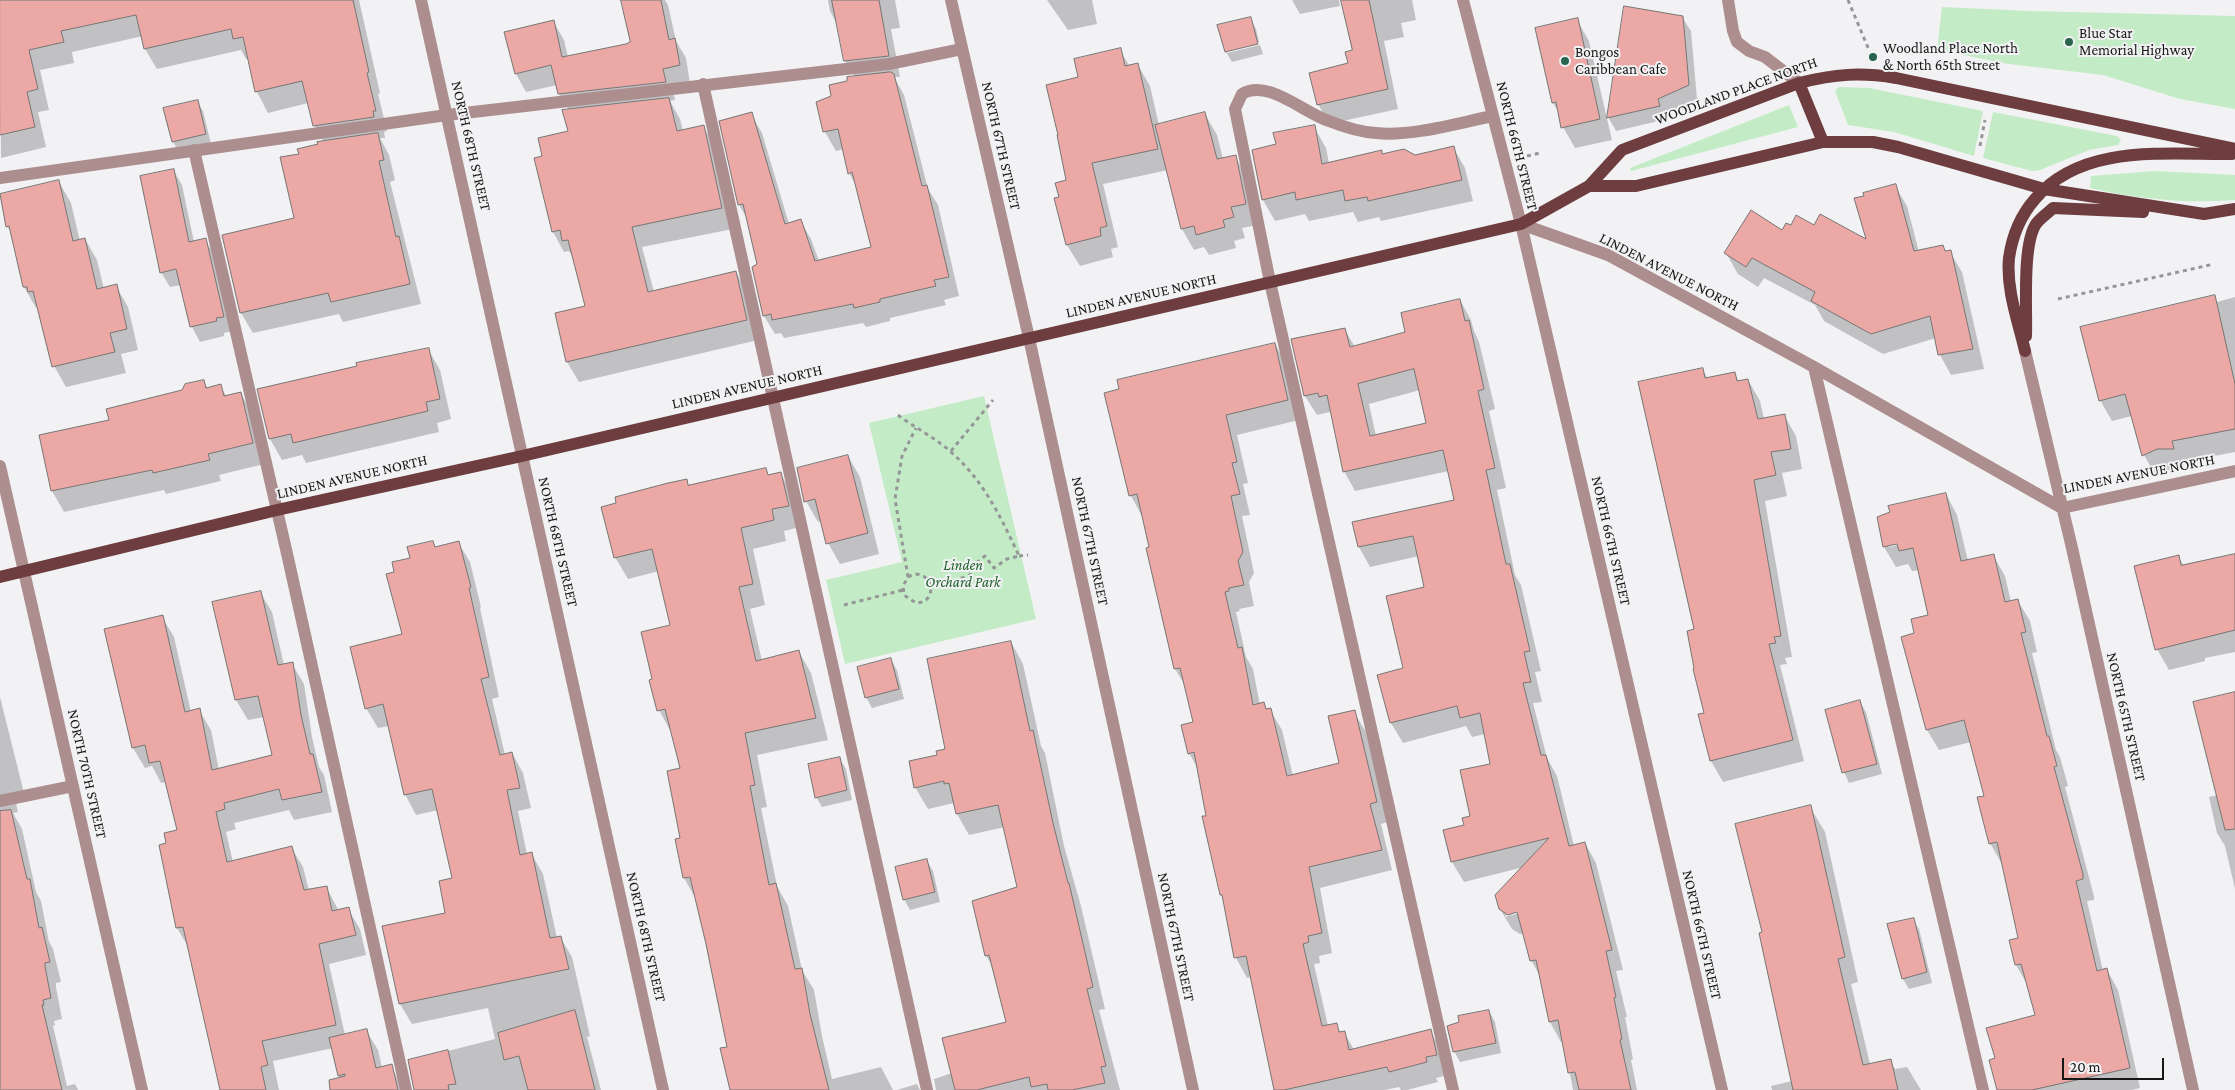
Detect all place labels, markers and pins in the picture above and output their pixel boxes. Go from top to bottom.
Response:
place label: Blue Star Memorial Highway [2079,24,2194,59]
marker: Blue Star Memorial Highway [2063,36,2075,48]
place label: Woodland Place North & North 65th Street [1883,39,2018,74]
place label: Bongos Caribbean Cafe [1575,43,1666,78]
marker: Woodland Place North & North 65th Street [1867,51,1879,63]
marker: Bongos Caribbean Cafe [1559,55,1571,67]

